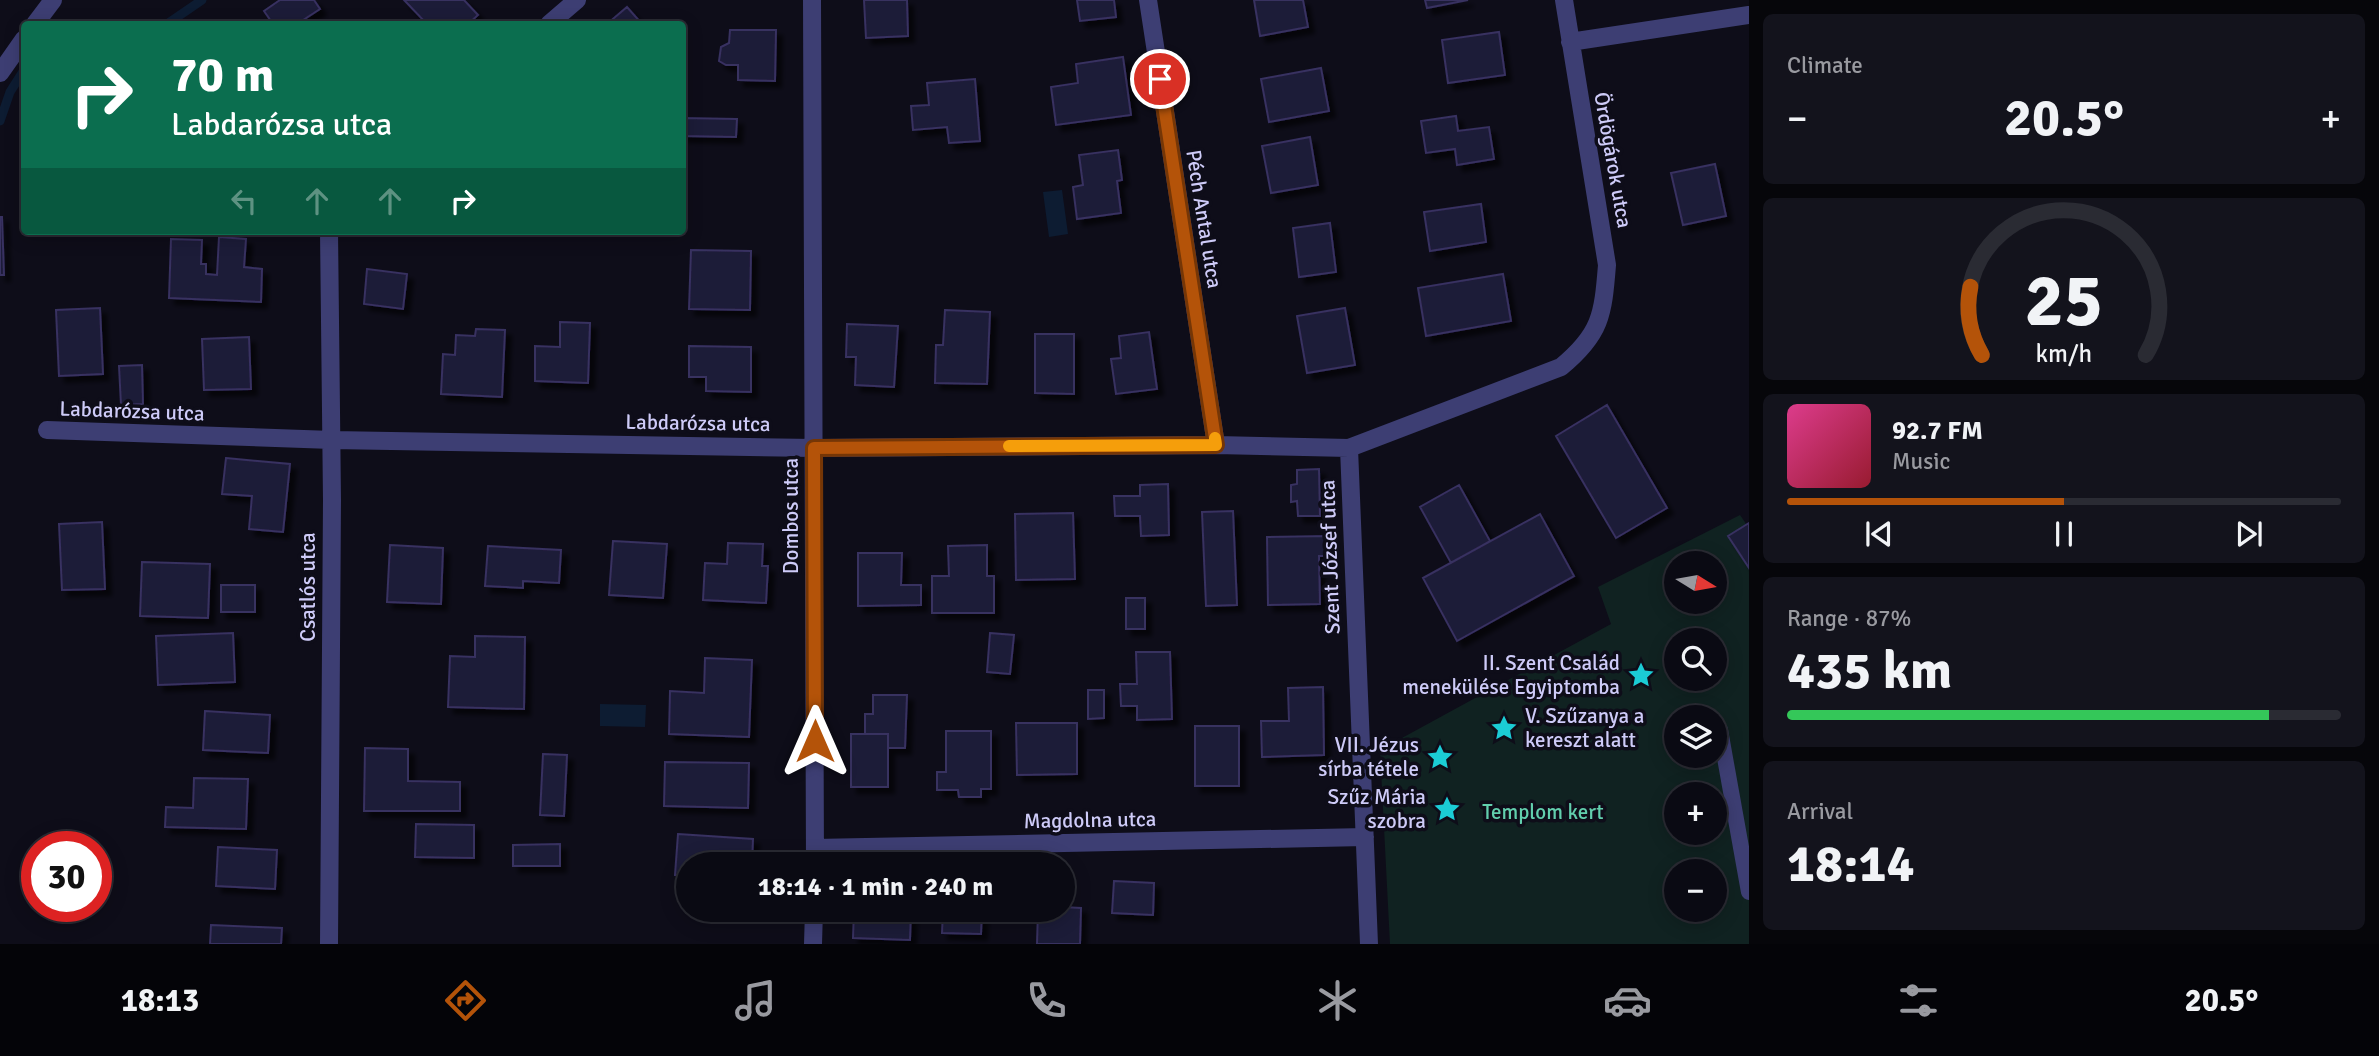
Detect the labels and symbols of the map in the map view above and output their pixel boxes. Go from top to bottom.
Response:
pin [1130,49,1190,109]
street label: Ördögárok utca [1588,90,1638,230]
street label: Péch Antal utca [1180,148,1228,290]
street label: Labdarózsa utca [59,395,205,427]
street label: Labdarózsa utca [625,409,771,437]
street label: Dombos utca [778,458,804,574]
street label: Szent József utca [1314,479,1346,635]
street label: Csatlós utca [295,532,321,642]
north arrow [1664,551,1727,614]
place label: II. Szent Család menekülése Egyiptomba [1402,650,1620,700]
place icon: II. Szent Család menekülése Egyiptomba [1626,660,1656,690]
place label: V. Szűzanya a kereszt alatt [1525,703,1644,753]
position arrow [778,704,852,778]
place icon: V. Szűzanya a kereszt alatt [1489,713,1519,743]
place label: VII. Jézus sírba tétele [1318,732,1419,782]
place icon: VII. Jézus sírba tétele [1425,742,1455,772]
place label: Szűz Mária szobra [1328,784,1426,834]
place icon: Szűz Mária szobra [1432,794,1462,824]
park label: Templom kert [1482,799,1604,825]
street label: Magdolna utca [1023,806,1157,834]
speed limit sign: 30 [21,831,112,922]

